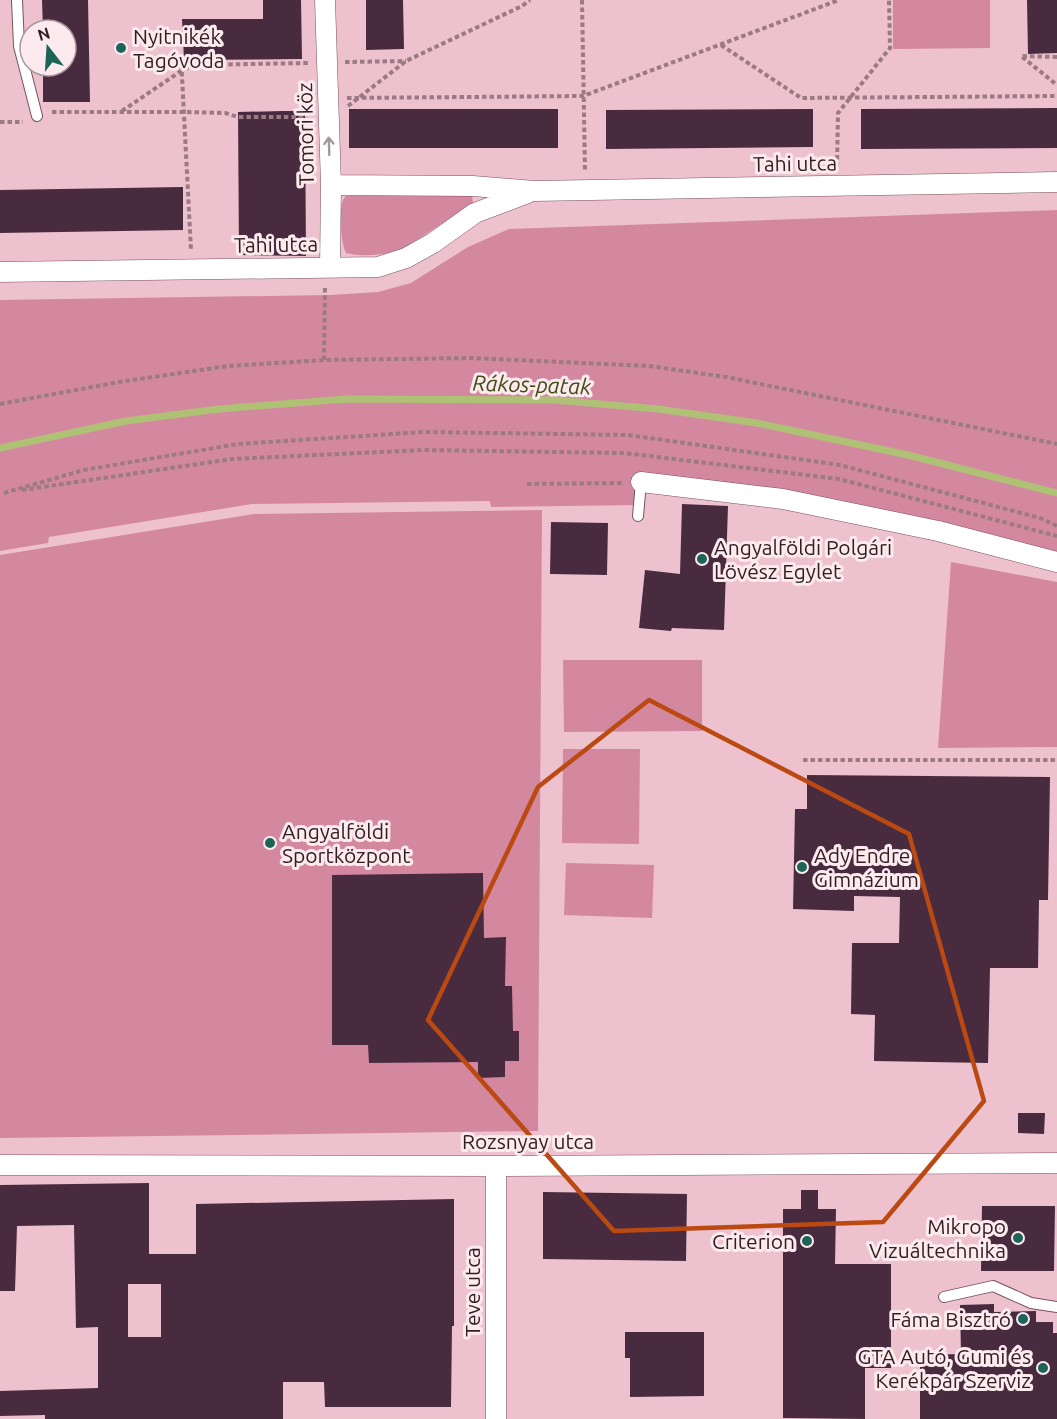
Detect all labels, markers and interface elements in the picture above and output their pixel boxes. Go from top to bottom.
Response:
north arrow [18,18,78,78]
text: N [35,23,52,44]
place label: Nyitnikék Tagóvoda [133,24,225,72]
marker: Nyitnikék Tagóvoda [114,41,128,55]
street label: Tomori köz [292,82,318,186]
one-way arrow [324,136,335,156]
street label: Tahi utca [753,150,837,176]
street label: Tahi utca [234,231,318,257]
water label: Rákos-patak [472,369,593,399]
place label: Angyalföldi Polgári Lövész Egylet [714,535,892,583]
marker: Angyalföldi Polgári Lövész Egylet [695,552,709,566]
place label: Angyalföldi Sportközpont [282,819,411,867]
marker: Angyalföldi Sportközpont [263,836,277,850]
place label: Ady Endre Gimnázium [814,843,919,891]
marker: Ady Endre Gimnázium [795,860,809,874]
street label: Rozsnyay utca [462,1129,594,1153]
place label: Mikropo Vizuáltechnika [869,1214,1006,1262]
place label: Criterion [712,1229,795,1253]
marker: Mikropo Vizuáltechnika [1011,1231,1025,1245]
marker: Criterion [800,1234,814,1248]
street label: Teve utca [460,1247,484,1337]
place label: Fáma Bisztró [891,1307,1011,1331]
marker: Fáma Bisztró [1016,1312,1030,1326]
place label: GTA Autó, Gumi és Kerékpár Szerviz [857,1344,1031,1392]
marker: GTA Autó, Gumi és Kerékpár Szerviz [1036,1361,1050,1375]

